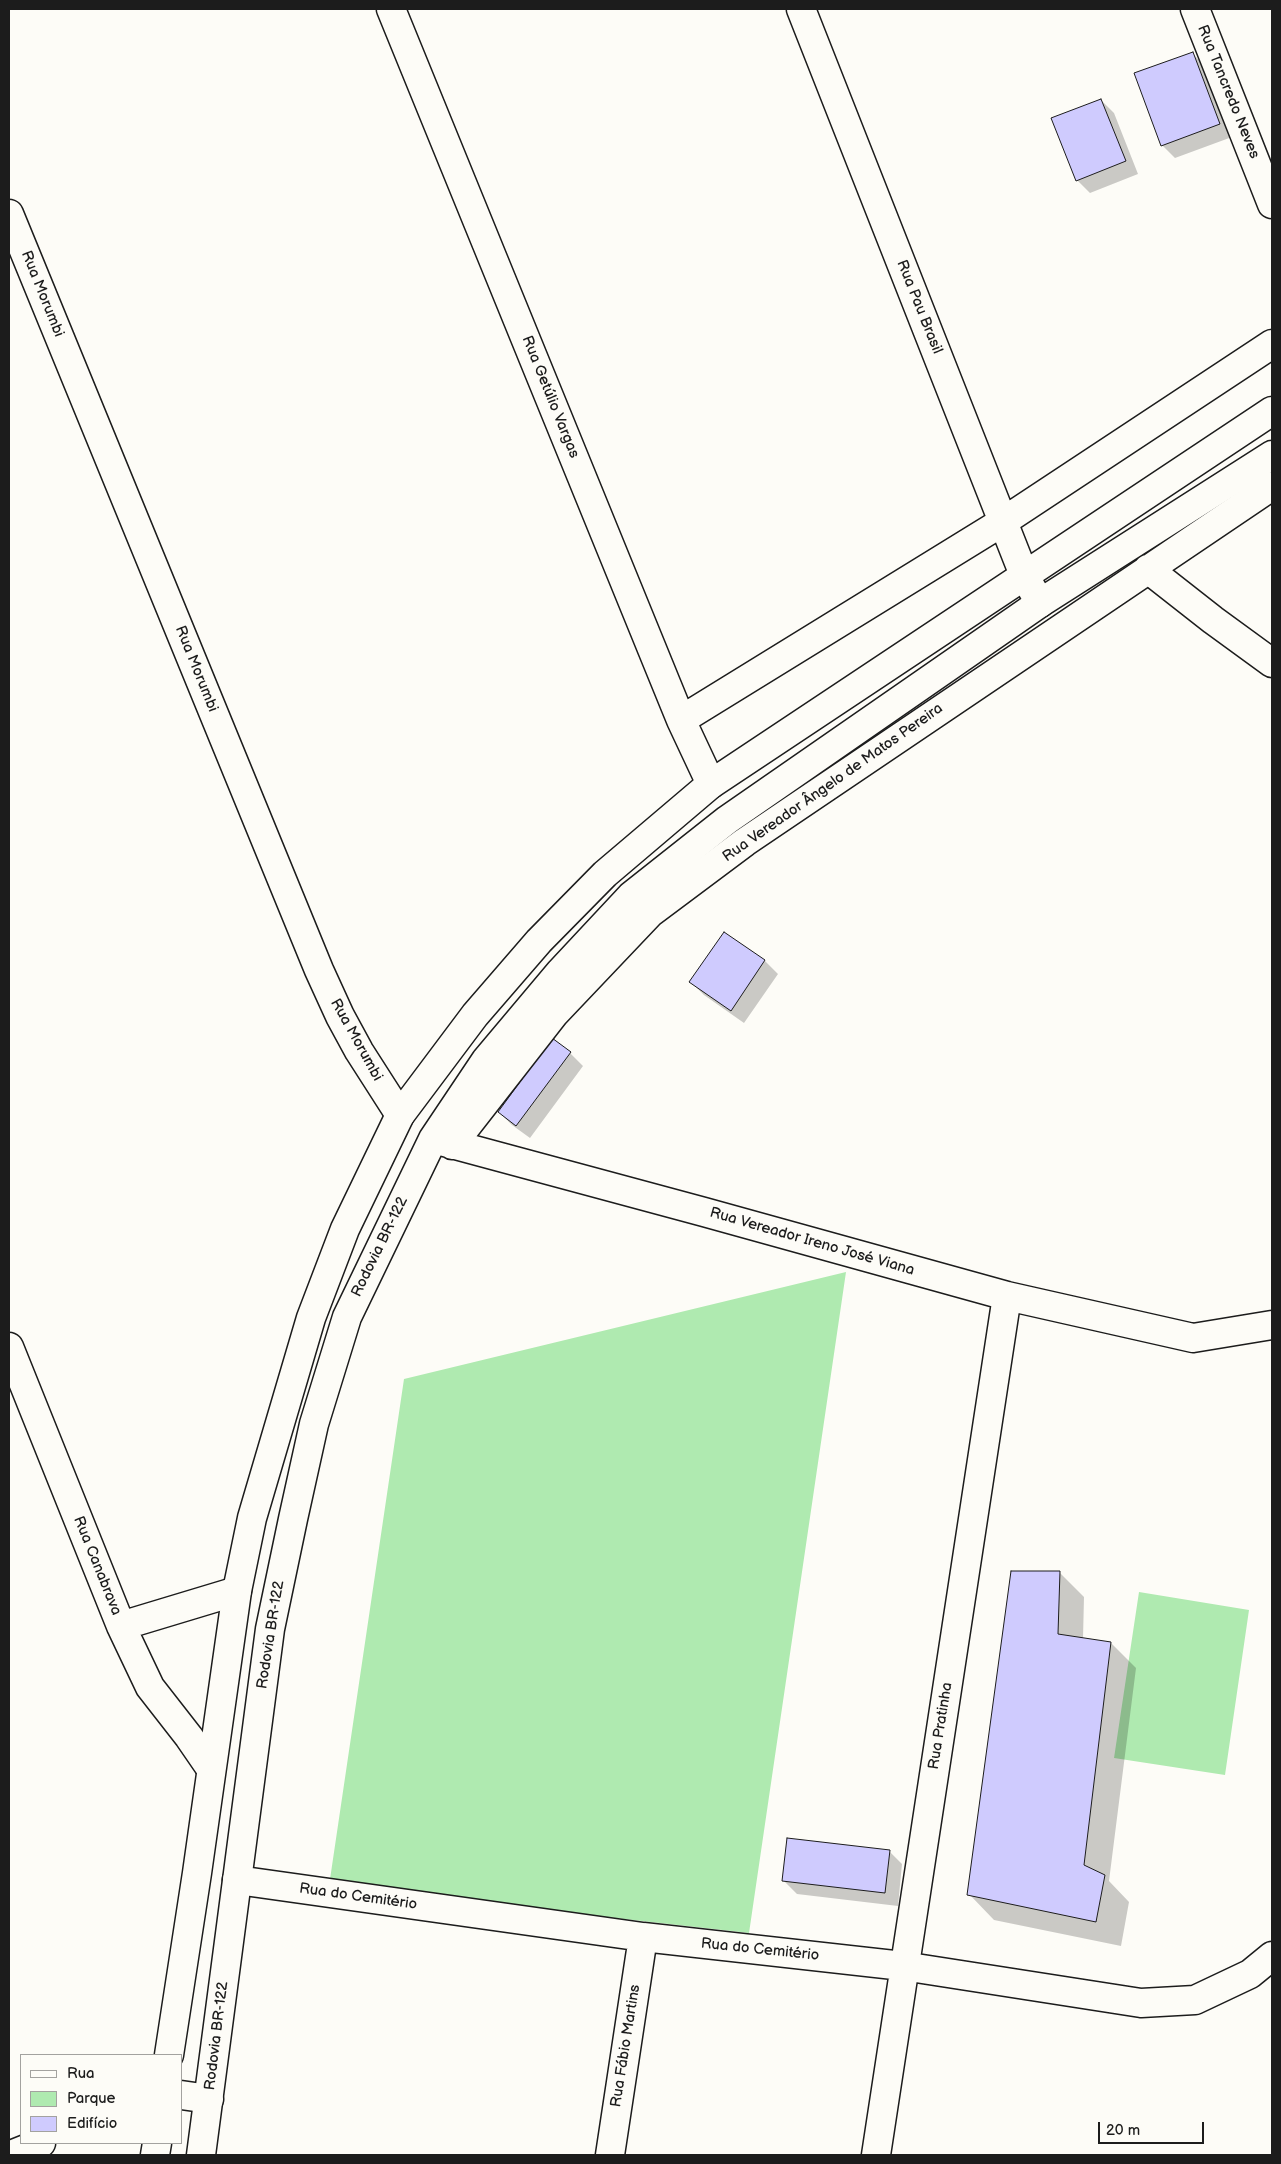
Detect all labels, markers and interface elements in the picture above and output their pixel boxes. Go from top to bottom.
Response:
street label: Rua Tancredo Neves [1193,23,1263,161]
street label: Rua Morumbi [17,248,67,340]
street label: Rua Pau Brasil [892,258,946,356]
street label: Rua Getúlio Vargas [517,333,583,461]
street label: Rua Morumbi [171,623,221,715]
street label: Rua Vereador Ângelo de Matos Pereira [720,700,946,866]
street label: Rua Morumbi [326,996,386,1084]
street label: Rodovia BR-122 [348,1194,412,1300]
street label: Rua Vereador Ireno José Viana [708,1204,916,1280]
street label: Rua Canabrava [69,1514,125,1618]
street label: Rodovia BR-122 [254,1580,288,1690]
street label: Rua Pratinha [925,1681,957,1771]
street label: Rua do Cemitério [298,1880,418,1914]
street label: Rua do Cemitério [700,1935,820,1965]
street label: Rodovia BR-122 [201,1981,233,2091]
street label: Rua Fábio Martins [607,1983,645,2109]
legend [20,2054,182,2144]
text: Rua [67,2064,95,2083]
text: Parque [67,2089,115,2108]
scale bar [1101,2112,1207,2144]
text: Edifício [67,2114,117,2133]
text: 20 m [1106,2121,1140,2140]

